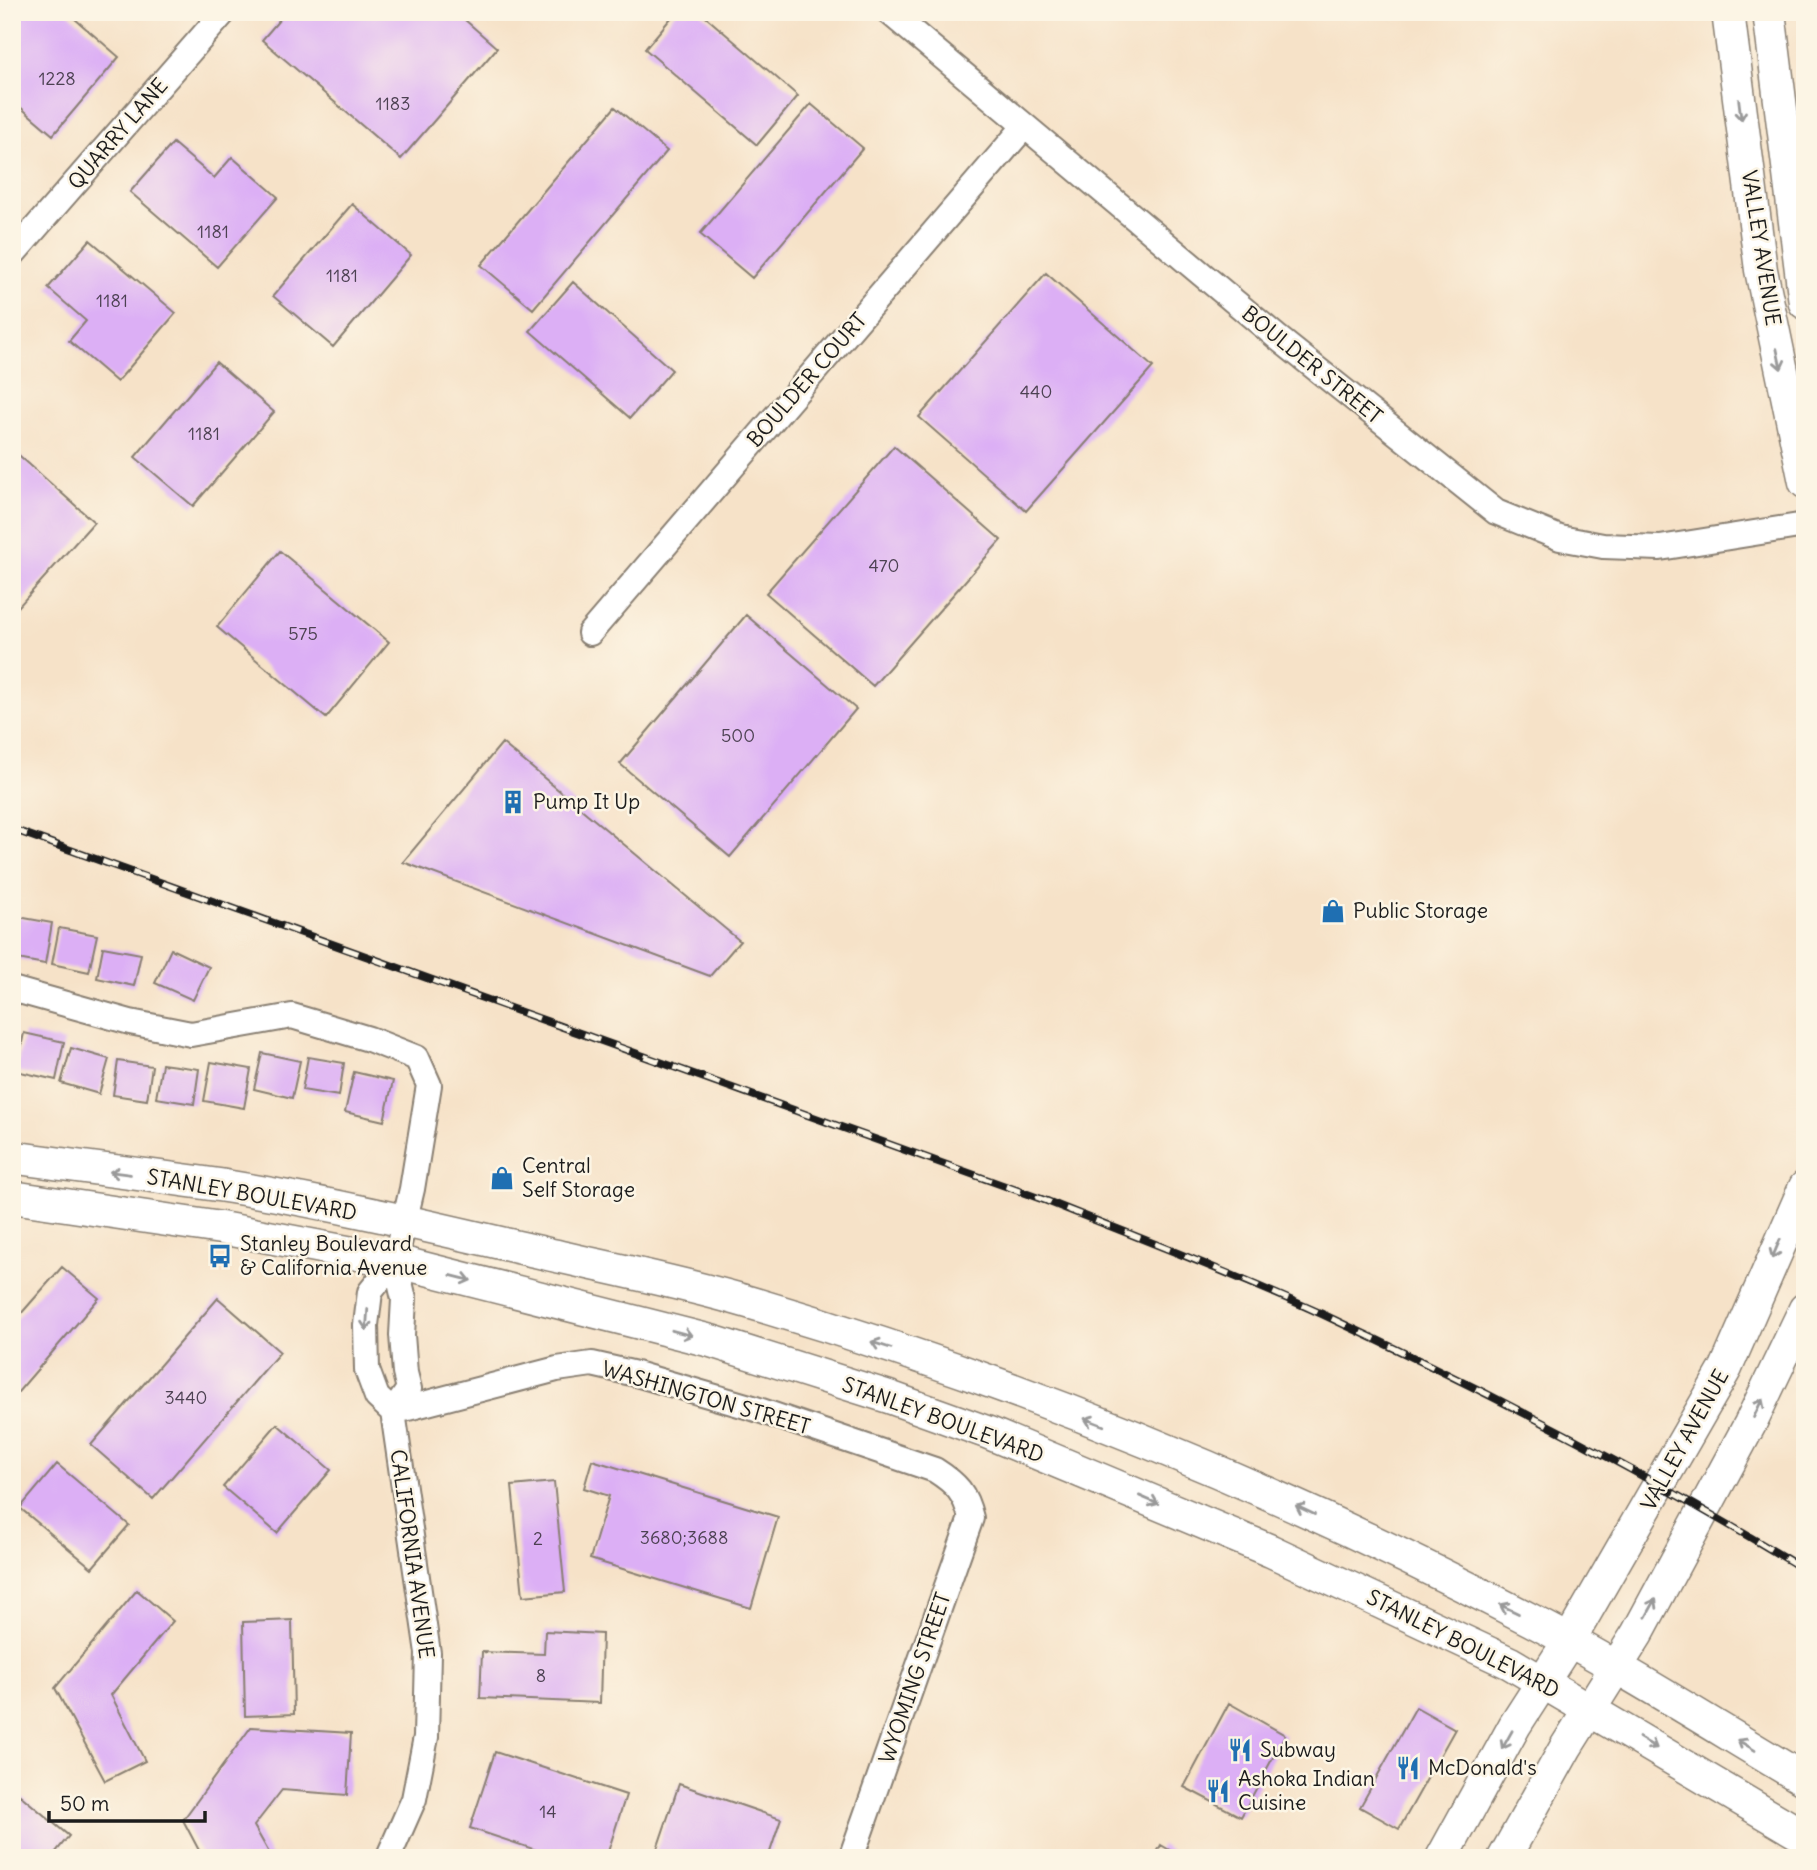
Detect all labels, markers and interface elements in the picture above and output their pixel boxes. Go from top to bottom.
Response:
house number: 1228 [38,67,76,90]
street label: QUARRY LANE [62,73,173,195]
house number: 1183 [376,92,410,115]
one-way arrow [1734,98,1747,121]
street label: VALLEY AVENUE [1736,168,1787,328]
house number: 1181 [197,220,229,243]
house number: 1181 [326,264,358,287]
house number: 1181 [96,289,128,312]
street label: BOULDER STREET [1237,300,1388,430]
street label: BOULDER COURT [741,307,872,452]
one-way arrow [1773,347,1787,370]
house number: 440 [1020,380,1052,403]
house number: 1181 [188,422,220,445]
house number: 470 [869,554,899,577]
house number: 575 [288,622,318,645]
house number: 500 [721,724,755,747]
building icon: Pump It Up [499,788,527,816]
place label: Pump It Up [533,788,640,815]
shop icon: Public Storage [1319,897,1347,925]
place label: Public Storage [1353,897,1488,924]
place label: Central Self Storage [522,1152,635,1203]
street label: STANLEY BOULEVARD [145,1163,359,1226]
shop icon: Central Self Storage [488,1164,516,1192]
one-way arrow [109,1166,132,1179]
place label: Stanley Boulevard & California Avenue [240,1230,427,1281]
one-way arrow [1769,1238,1782,1259]
bus stop icon: Stanley Boulevard & California Avenue [206,1242,234,1270]
one-way arrow [449,1271,472,1285]
one-way arrow [360,1309,373,1331]
one-way arrow [670,1327,693,1340]
one-way arrow [870,1338,892,1350]
street label: WASHINGTON STREET [599,1355,813,1440]
street label: VALLEY AVENUE [1635,1364,1735,1515]
street label: STANLEY BOULEVARD [839,1370,1048,1469]
house number: 3440 [165,1386,207,1409]
one-way arrow [1752,1398,1765,1419]
one-way arrow [1084,1415,1106,1428]
street label: CALIFORNIA AVENUE [384,1448,441,1660]
one-way arrow [1138,1494,1160,1507]
one-way arrow [1295,1502,1316,1516]
house number: 3680;3688 [640,1526,728,1549]
house number: 2 [533,1527,543,1550]
street label: STANLEY BOULEVARD [1362,1583,1564,1704]
street label: WYOMING STREET [873,1589,956,1767]
one-way arrow [1644,1599,1658,1619]
one-way arrow [1499,1602,1520,1616]
house number: 8 [536,1664,546,1687]
one-way arrow [1500,1730,1514,1750]
restaurant icon: Subway [1226,1736,1254,1764]
place label: Subway [1260,1736,1336,1763]
one-way arrow [1638,1736,1658,1750]
one-way arrow [1737,1738,1757,1752]
restaurant icon: McDonald's [1394,1754,1422,1782]
place label: McDonald's [1428,1754,1537,1781]
place label: Ashoka Indian Cuisine [1238,1765,1375,1816]
restaurant icon: Ashoka Indian Cuisine [1204,1777,1232,1805]
scale bar [49,1779,205,1823]
text: 50 m [60,1790,109,1817]
house number: 14 [539,1800,557,1823]

